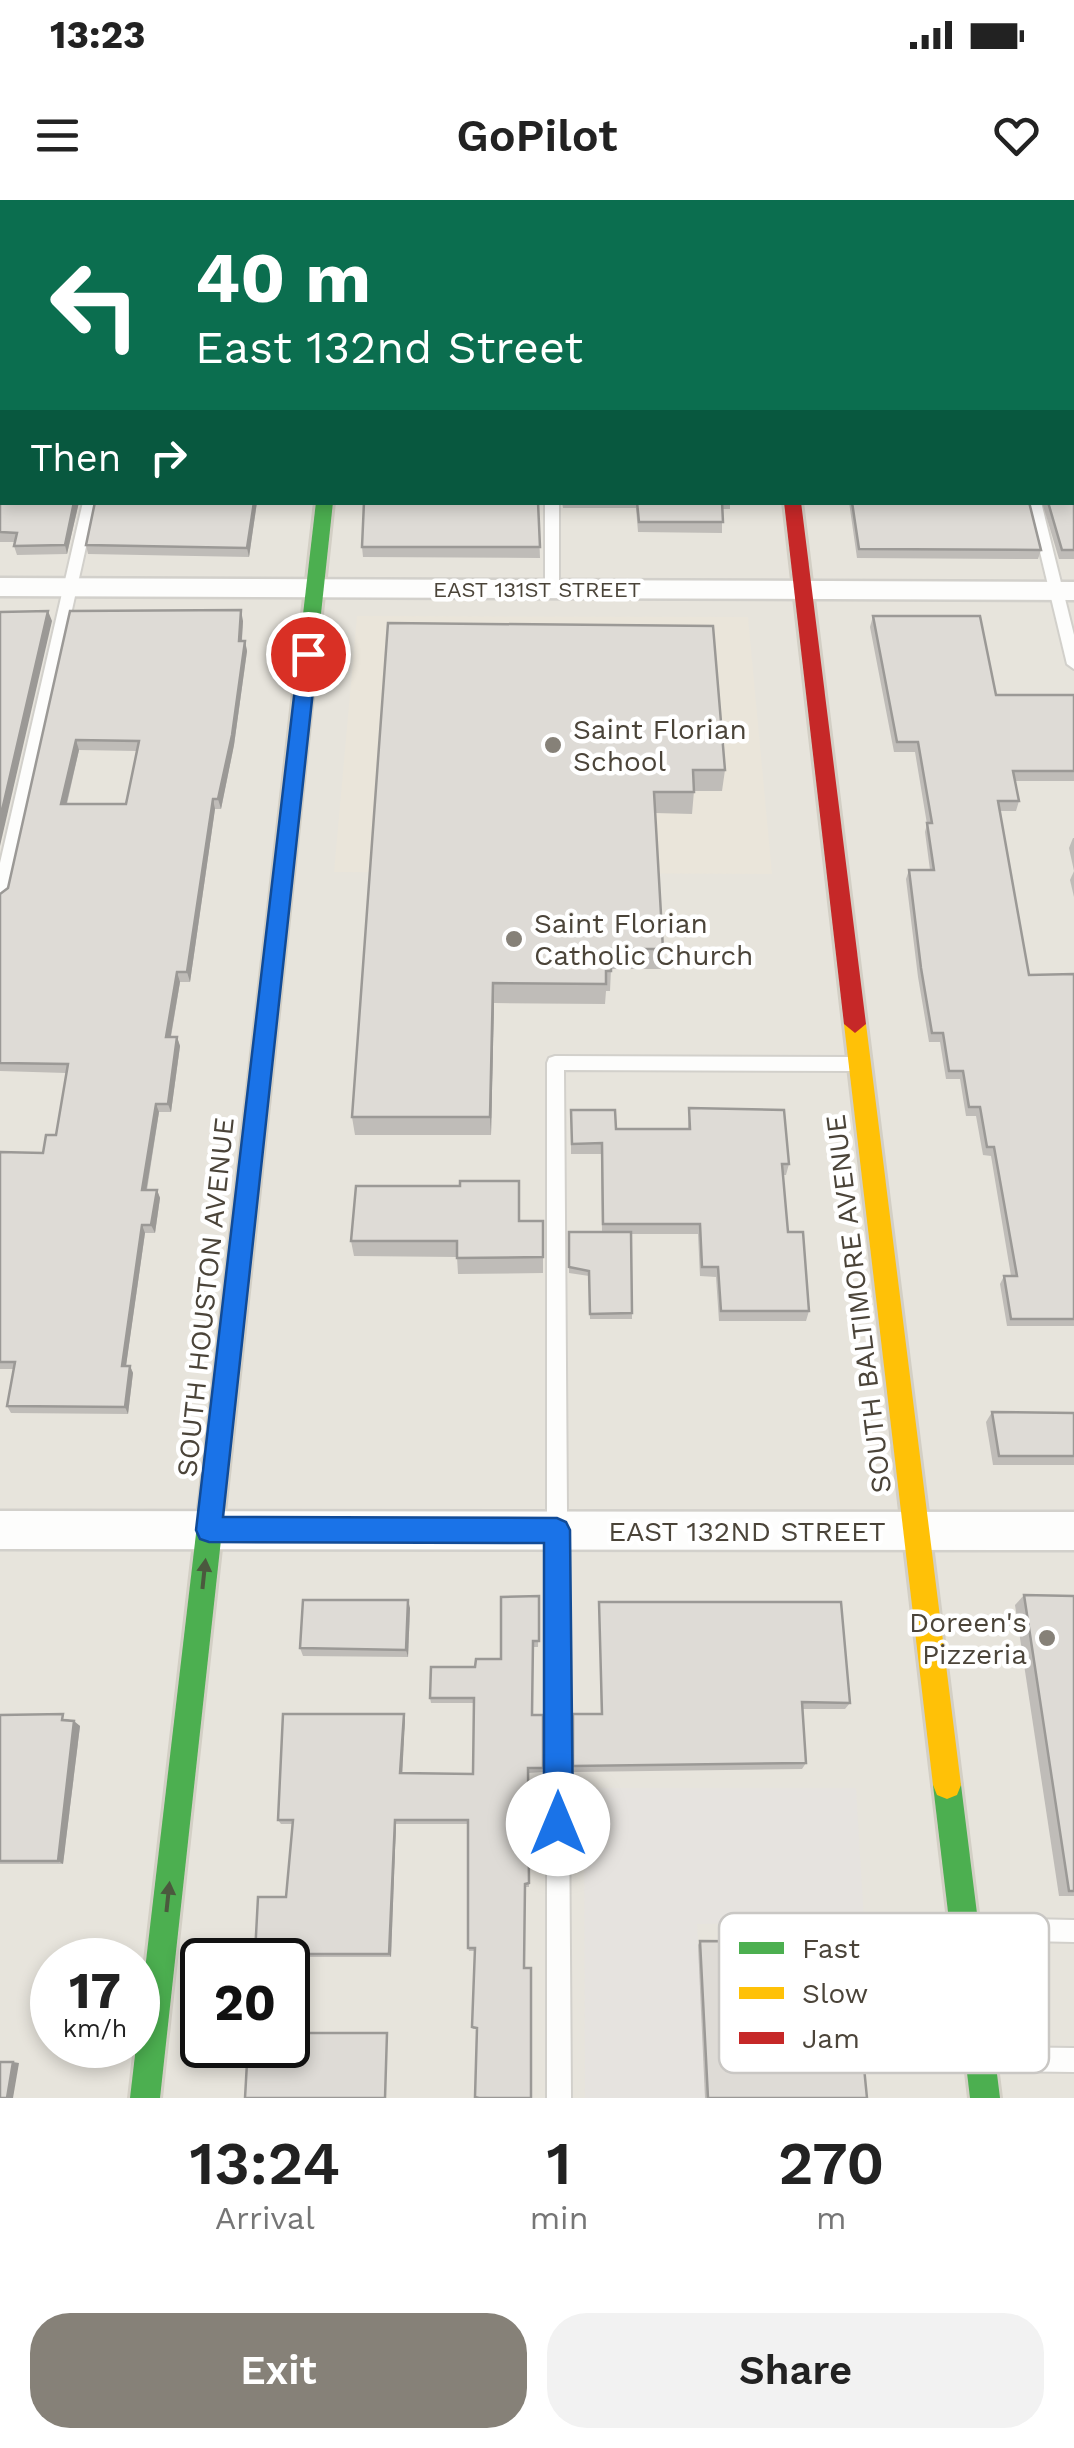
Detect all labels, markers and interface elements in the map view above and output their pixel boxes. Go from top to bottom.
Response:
text: 13:23 [50,13,146,57]
icon: menu [30,108,85,163]
icon: heart [989,108,1044,163]
text: GoPilot [456,109,618,162]
text: 40 m [195,237,371,319]
icon: left [30,240,160,370]
text: East 132nd Street [195,321,583,374]
icon: right [141,430,196,485]
text: Then [30,436,121,480]
street label: EAST 131ST STREET [433,577,641,602]
pin [266,612,351,697]
icon: arrive [281,627,336,682]
place label: Saint Florian School [573,713,747,778]
marker: Saint Florian School [542,734,564,756]
place label: Saint Florian Catholic Church [534,907,753,972]
marker: Saint Florian Catholic Church [503,928,525,950]
street label: SOUTH BALTIMORE AVENUE [819,1113,898,1495]
street label: SOUTH HOUSTON AVENUE [170,1116,241,1479]
street label: EAST 132ND STREET [608,1515,886,1548]
one-way arrow [196,1557,212,1589]
place label: Doreen's Pizzeria [909,1606,1027,1671]
marker: Doreen's Pizzeria [1036,1627,1058,1649]
position arrow [506,1772,610,1876]
one-way arrow [160,1880,176,1912]
legend [719,1913,1049,2073]
text: Fast [802,1932,860,1965]
speed limit sign: 20 [180,1938,310,2068]
text: 17 [69,1961,121,2020]
text: Slow [802,1977,868,2010]
text: km/h [63,2014,127,2043]
text: Jam [802,2022,860,2055]
text: 13:24 [190,2128,340,2199]
text: 1 [547,2128,572,2199]
text: 270 [778,2128,884,2199]
text: Arrival [215,2199,315,2237]
text: min [530,2199,588,2237]
text: m [816,2199,846,2237]
button: Exit [30,2313,527,2428]
button: Share [547,2313,1044,2428]

